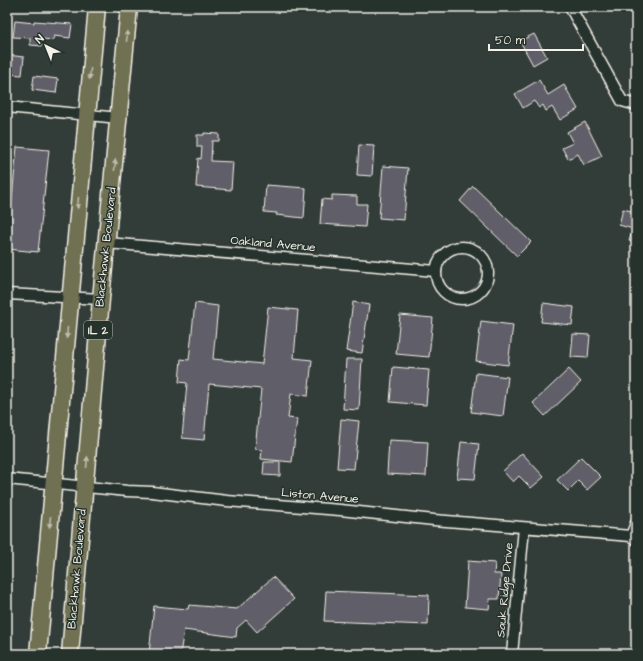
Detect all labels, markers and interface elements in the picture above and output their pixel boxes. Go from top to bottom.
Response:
north arrow [26,26,66,66]
scale bar [489,26,583,52]
one-way arrow [123,30,130,42]
text: N [32,31,47,47]
text: 50 m [495,32,526,49]
one-way arrow [87,68,93,80]
one-way arrow [111,159,118,171]
street label: Blackhawk Boulevard [91,186,121,308]
one-way arrow [75,197,82,209]
street label: Oakland Avenue [230,232,317,256]
road number: IL 2 [84,321,112,339]
one-way arrow [63,327,70,339]
one-way arrow [83,456,90,468]
street label: Liston Avenue [281,484,360,508]
street label: Blackhawk Boulevard [63,508,91,630]
one-way arrow [46,516,53,528]
street label: Sauk Ridge Drive [492,541,519,638]

